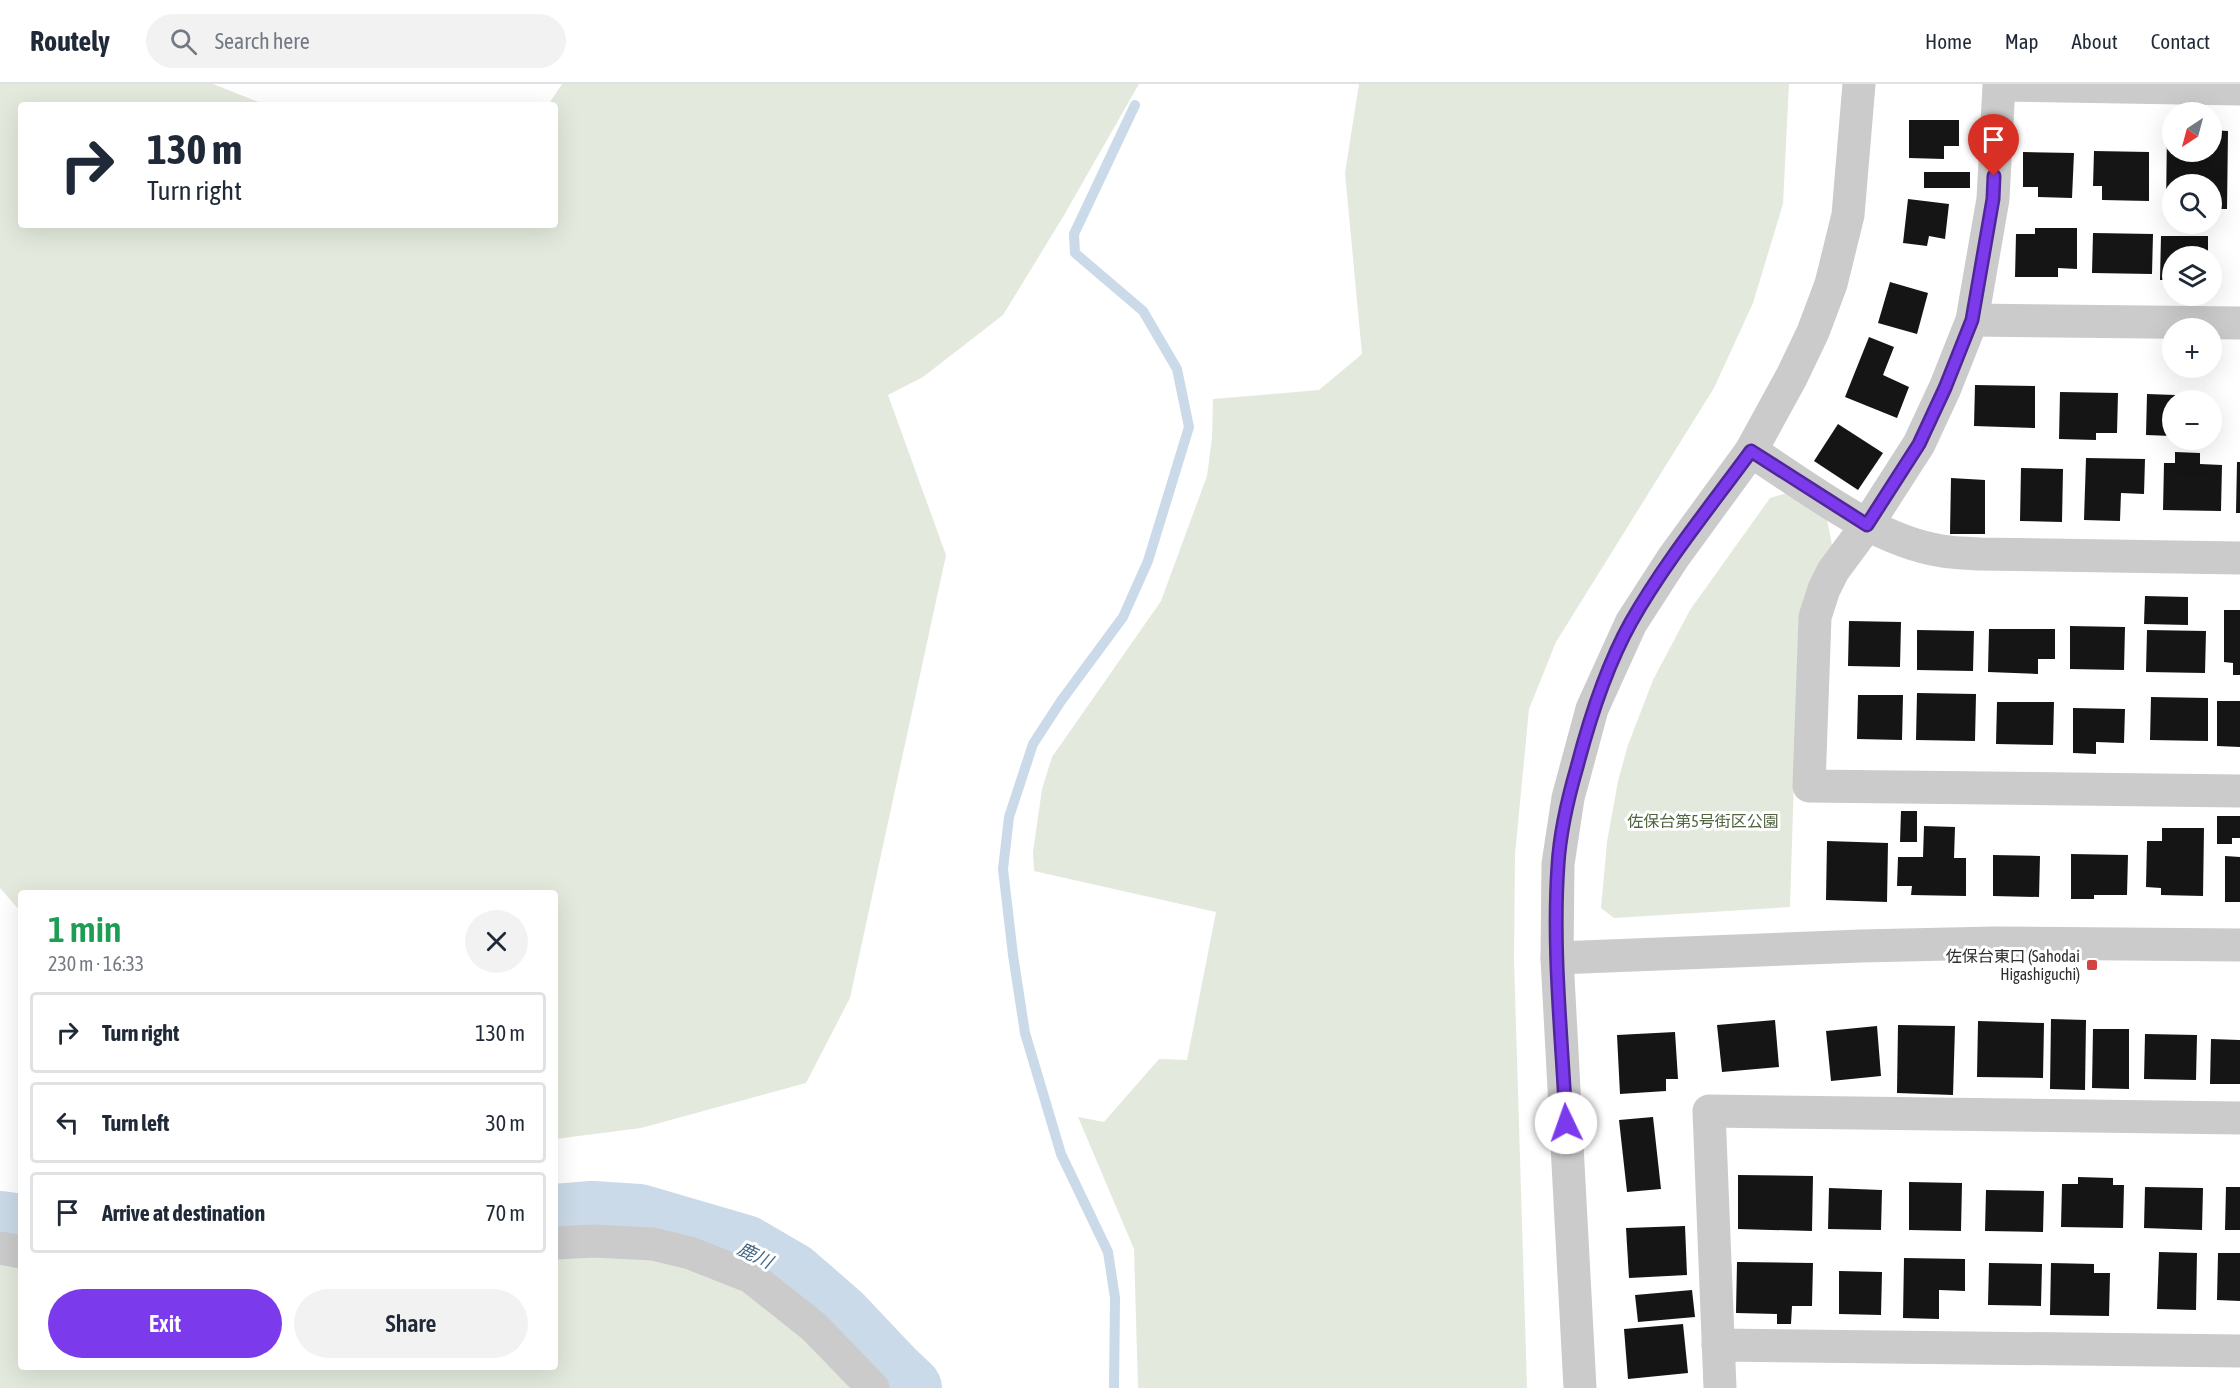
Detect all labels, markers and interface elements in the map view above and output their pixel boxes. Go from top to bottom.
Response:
search box [146,14,566,68]
text: Routely [30,25,110,57]
icon: search [167,25,200,58]
text: Search here [215,28,310,54]
text: Home [1925,29,1972,53]
text: Map [2005,29,2039,53]
text: About [2072,29,2118,53]
text: Contact [2151,29,2210,53]
north arrow [2162,102,2222,162]
map controls [2162,102,2222,450]
pin [1968,114,2019,176]
icon: arrive [1977,123,2010,156]
text: 130 m [147,125,242,173]
icon: right [48,126,126,204]
button: search [2162,174,2222,234]
text: Turn right [147,175,242,206]
button: layers [2162,246,2222,306]
button: + [2162,318,2222,378]
button: − [2162,390,2222,450]
park label: 佐保台第5号街区公園 [1627,812,1779,830]
text: 1 min [48,908,122,950]
button: close [465,910,528,973]
place label: 佐保台東口 (Sahodai Higashiguchi) [1946,947,2080,984]
text: 230 m · 16:33 [48,952,144,975]
marker: 佐保台東口 (Sahodai Higashiguchi) [2085,958,2099,972]
icon: right [51,1016,84,1049]
text: Turn right [102,1020,179,1046]
text: 130 m [475,1020,525,1046]
position arrow [1534,1091,1598,1155]
icon: left [51,1106,84,1139]
text: Turn left [102,1110,169,1136]
text: 30 m [485,1110,525,1136]
icon: arrive [51,1196,84,1229]
text: Arrive at destination [102,1200,265,1226]
text: 70 m [485,1200,525,1226]
water label: 鹿川 [734,1238,778,1273]
button: Exit [48,1289,282,1358]
button: Share [294,1289,528,1358]

